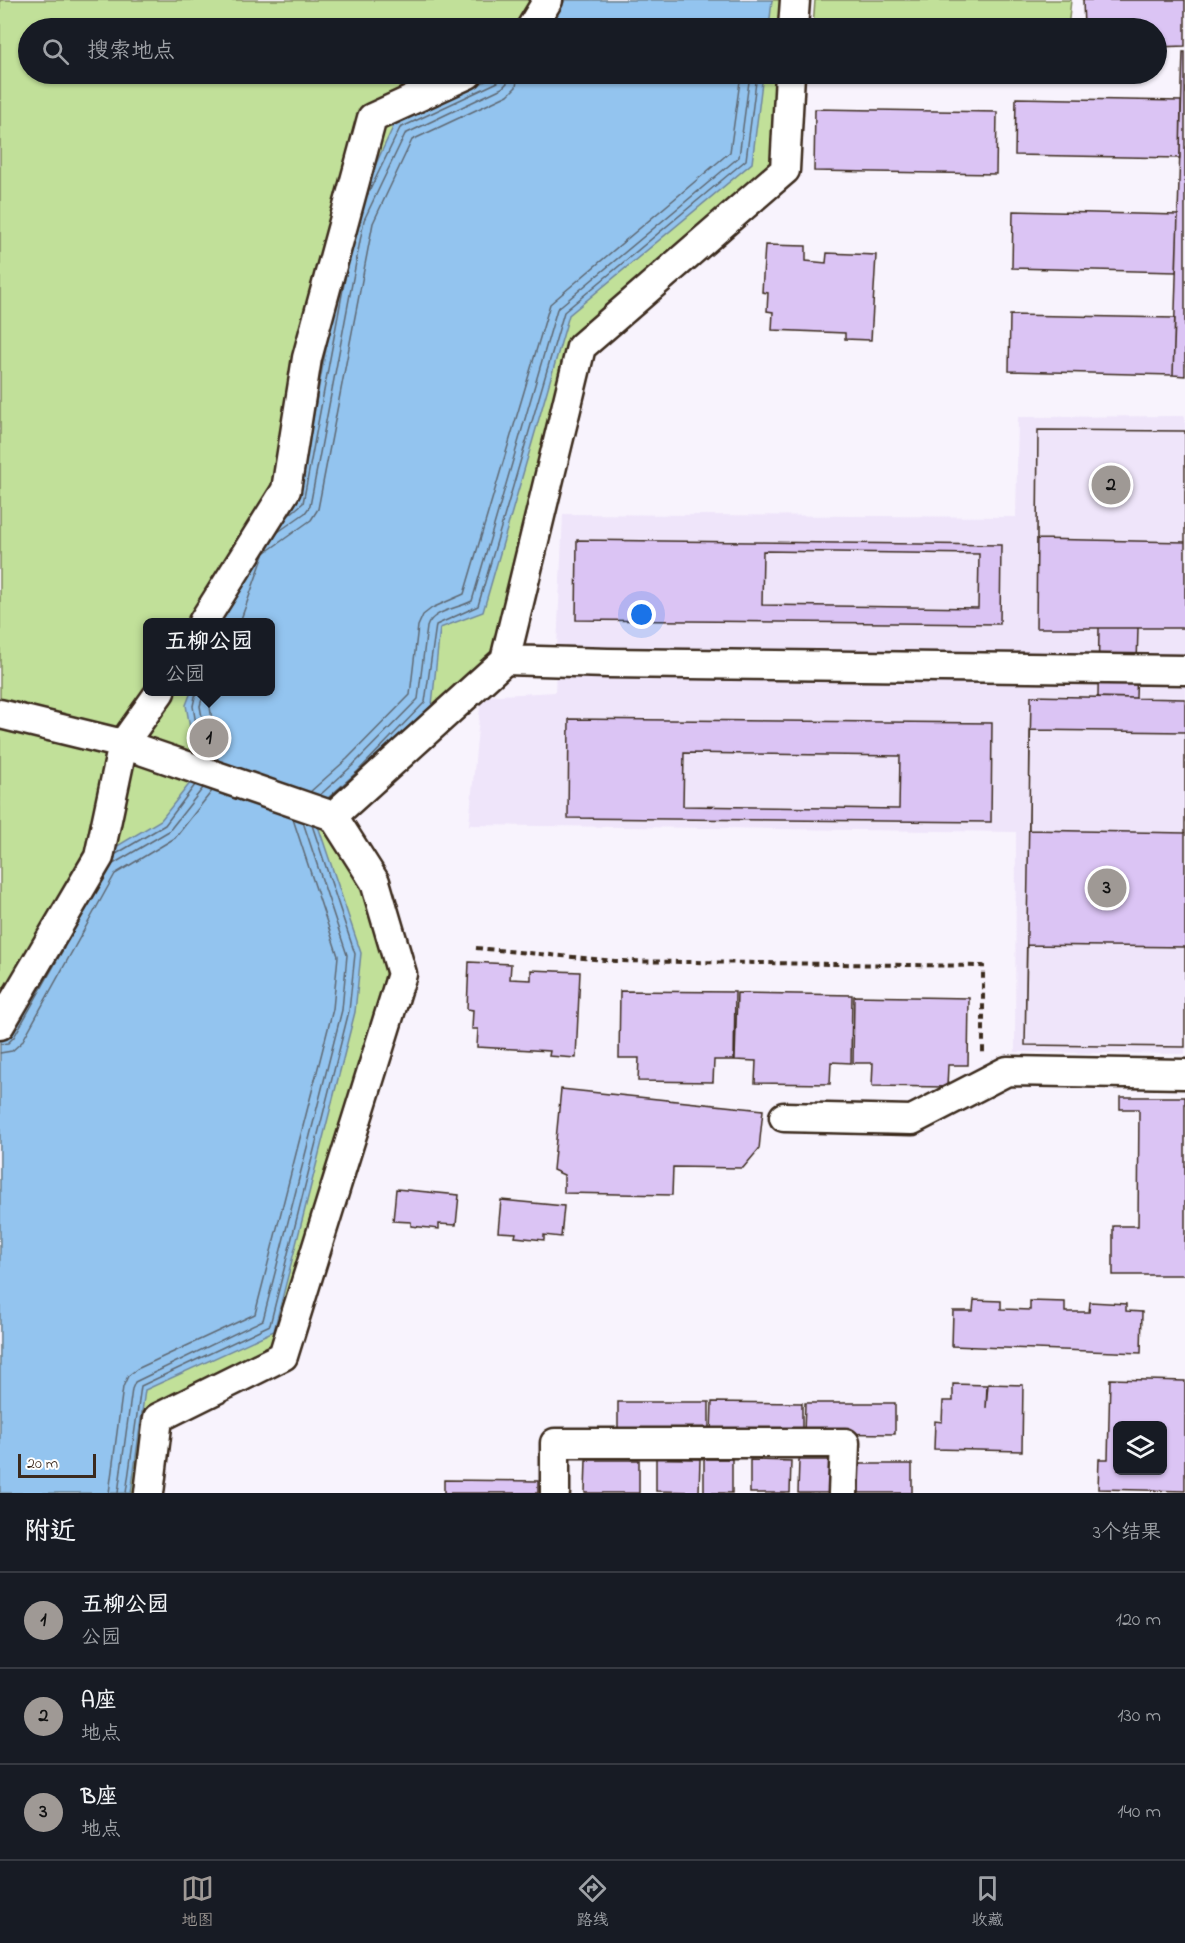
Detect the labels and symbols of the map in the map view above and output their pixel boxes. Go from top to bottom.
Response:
pin: 2 [1092,462,1130,508]
your location [627,600,656,629]
pin: 1 [190,716,228,760]
pin: 3 [1088,866,1126,910]
scale bar [18,1451,96,1478]

